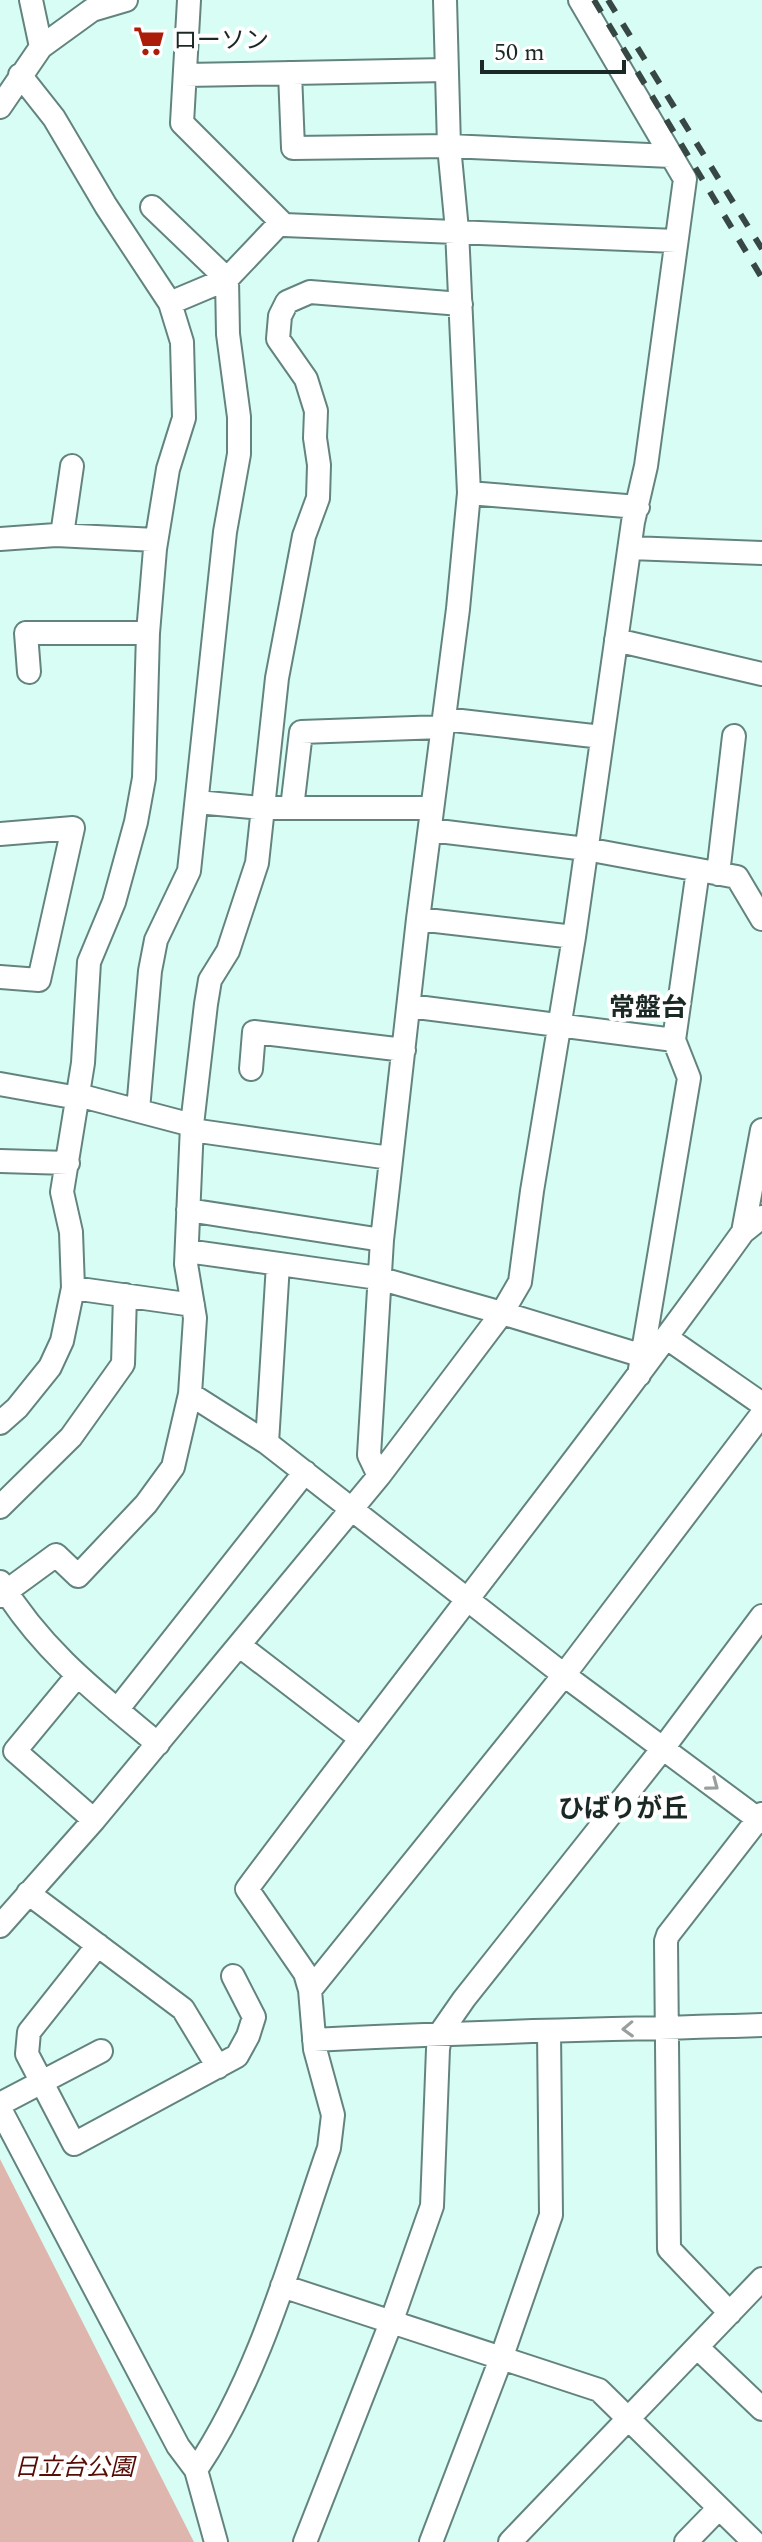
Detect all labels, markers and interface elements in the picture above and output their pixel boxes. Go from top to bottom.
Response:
place label: ローソン [173,23,269,59]
supermarket icon: ローソン [132,24,166,58]
scale bar [482,24,624,74]
text: 50 m [494,35,545,71]
district label: 常盤台 [609,988,687,1028]
one-way arrow [704,1775,719,1789]
district label: ひばりが丘 [558,1789,688,1829]
one-way arrow [621,2021,634,2038]
park label: 日立台公園 [14,2450,137,2486]

